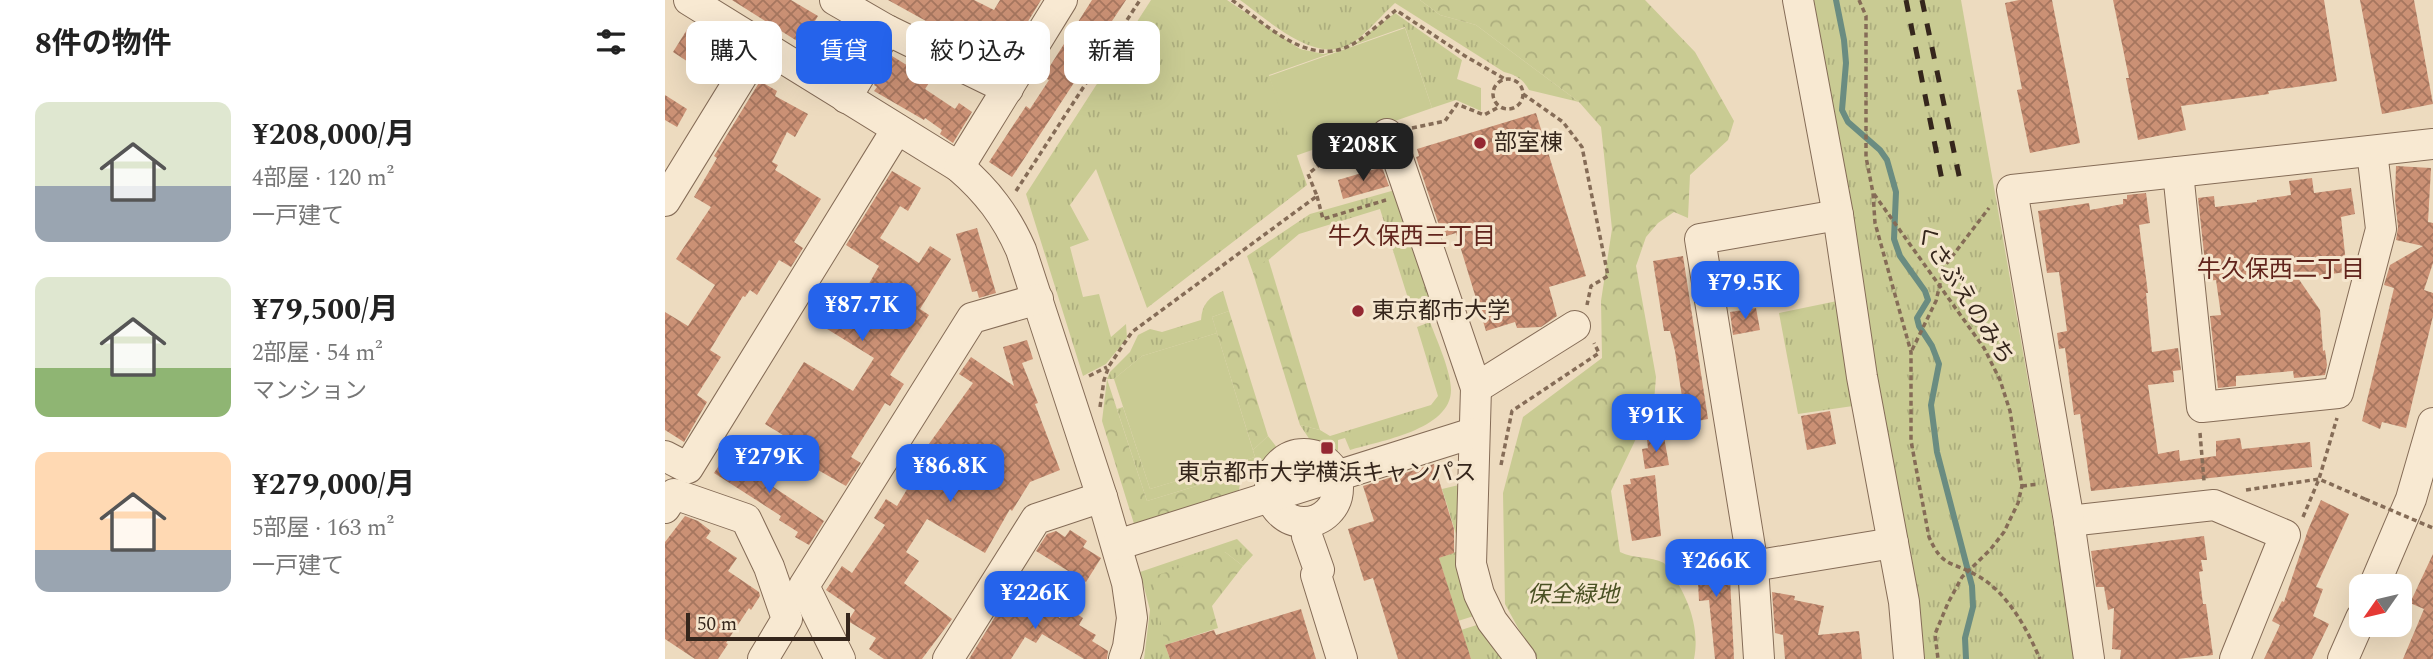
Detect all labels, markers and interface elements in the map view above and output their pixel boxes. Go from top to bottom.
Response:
text: 8件の物件 [35,21,172,67]
chip: 購入 [686,21,782,84]
chip: 賃貸 [796,21,892,84]
chip: 絞り込み [906,21,1050,84]
chip: 新着 [1064,21,1160,84]
icon: filters [592,23,630,61]
text: ¥208,000/月 [252,112,415,158]
pin: ¥208K [1314,124,1412,183]
place label: 部室棟 [1494,126,1563,161]
text: ¥208K [1328,128,1398,163]
icon: home [91,130,175,214]
marker: 部室棟 [1472,135,1488,151]
text: 4部屋 · 120 m² [252,161,394,196]
text: 一戸建て [252,199,344,234]
street label: くさぶえのみち [1905,218,2023,372]
district label: 牛久保西三丁目 [1328,219,1496,255]
district label: 牛久保西二丁目 [2197,252,2365,288]
pin: ¥79.5K [1688,262,1802,321]
text: ¥79.5K [1707,266,1783,301]
pin: ¥87.7K [805,284,919,343]
text: ¥79,500/月 [252,287,399,333]
text: ¥87.7K [824,288,900,323]
place label: 東京都市大学 [1372,294,1510,329]
marker: 東京都市大学 [1350,303,1366,319]
icon: home [91,305,175,389]
text: 2部屋 · 54 m² [252,336,383,371]
text: マンション [252,374,367,409]
pin: ¥91K [1615,394,1697,454]
text: ¥91K [1628,399,1684,434]
pin: ¥279K [720,435,818,495]
text: ¥279K [734,440,804,475]
marker: 東京都市大学横浜キャンパス [1319,440,1335,456]
pin: ¥86.8K [893,444,1007,504]
text: ¥86.8K [912,449,988,484]
place label: 東京都市大学横浜キャンパス [1178,456,1477,491]
text: ¥279,000/月 [252,462,415,508]
icon: home [91,480,175,564]
text: 5部屋 · 163 m² [252,511,394,546]
pin: ¥266K [1667,540,1765,599]
text: ¥266K [1681,544,1751,579]
text: 一戸建て [252,549,344,584]
pin: ¥226K [986,572,1084,631]
north arrow [2349,574,2411,637]
map controls [2349,574,2412,637]
text: ¥226K [1000,576,1070,611]
park label: 保全緑地 [1527,578,1621,613]
scale bar [686,610,851,642]
text: 50 m [697,610,737,639]

